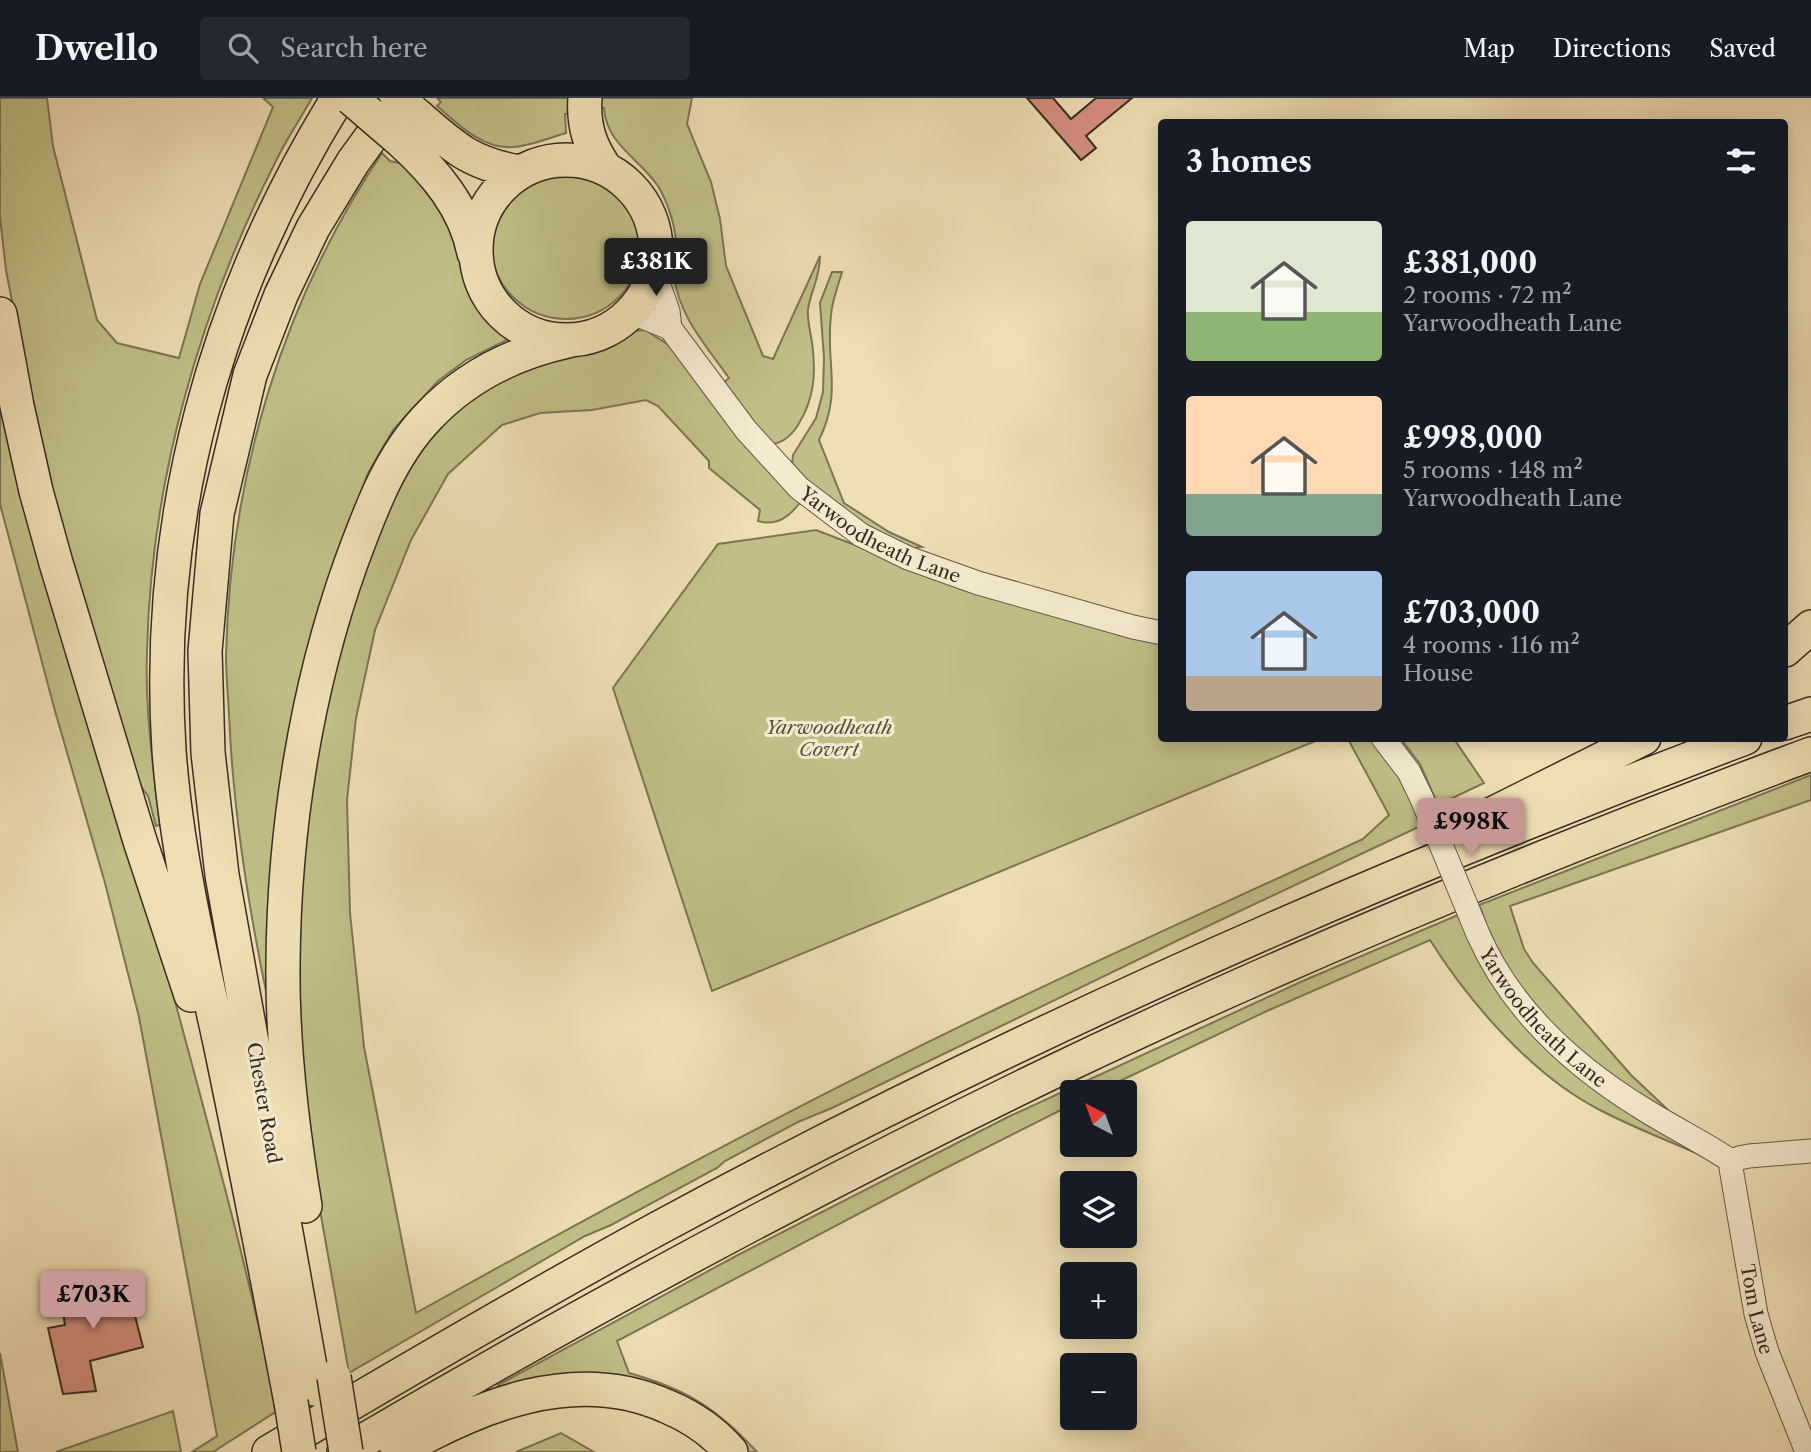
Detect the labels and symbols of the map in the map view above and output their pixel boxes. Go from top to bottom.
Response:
pin: £381K [607,238,705,298]
street label: Yarwoodheath Lane [795,481,964,587]
park label: Yarwoodheath Covert [766,716,893,761]
pin: £998K [1422,798,1520,858]
street label: Yarwoodheath Lane [1474,943,1611,1092]
street label: Chester Road [242,1041,286,1166]
north arrow [1060,1080,1138,1157]
street label: Tom Lane [1736,1262,1779,1357]
pin: £703K [44,1272,142,1331]

